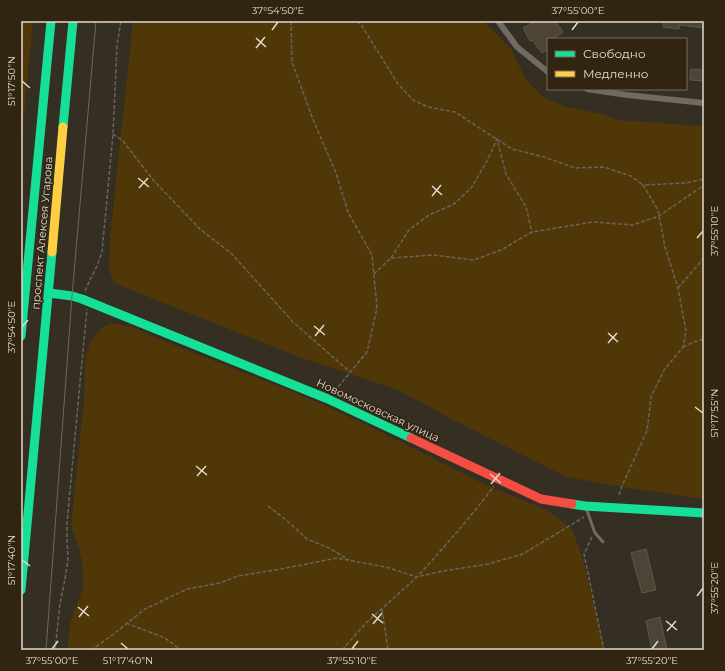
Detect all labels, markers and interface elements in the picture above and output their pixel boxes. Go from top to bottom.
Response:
text: 37°54'50"E [252,4,305,17]
text: 37°55'00"E [552,4,605,17]
legend [547,38,687,90]
text: Свободно [583,46,646,61]
text: 51°17'50"N [5,56,18,106]
text: Медленно [583,66,649,81]
street label: проспект Алексея Угарова [28,156,56,310]
text: 37°55'10"E [708,206,721,256]
text: 37°54'50"E [5,300,18,353]
street label: Новомосковская улица [314,375,442,445]
text: 51°17'55"N [708,389,721,437]
text: 51°17'40"N [5,535,18,585]
text: 37°55'20"E [708,562,721,614]
text: 37°55'00"E [26,654,79,667]
text: 51°17'40"N [103,654,153,667]
text: 37°55'10"E [327,654,377,667]
text: 37°55'20"E [626,654,678,667]

